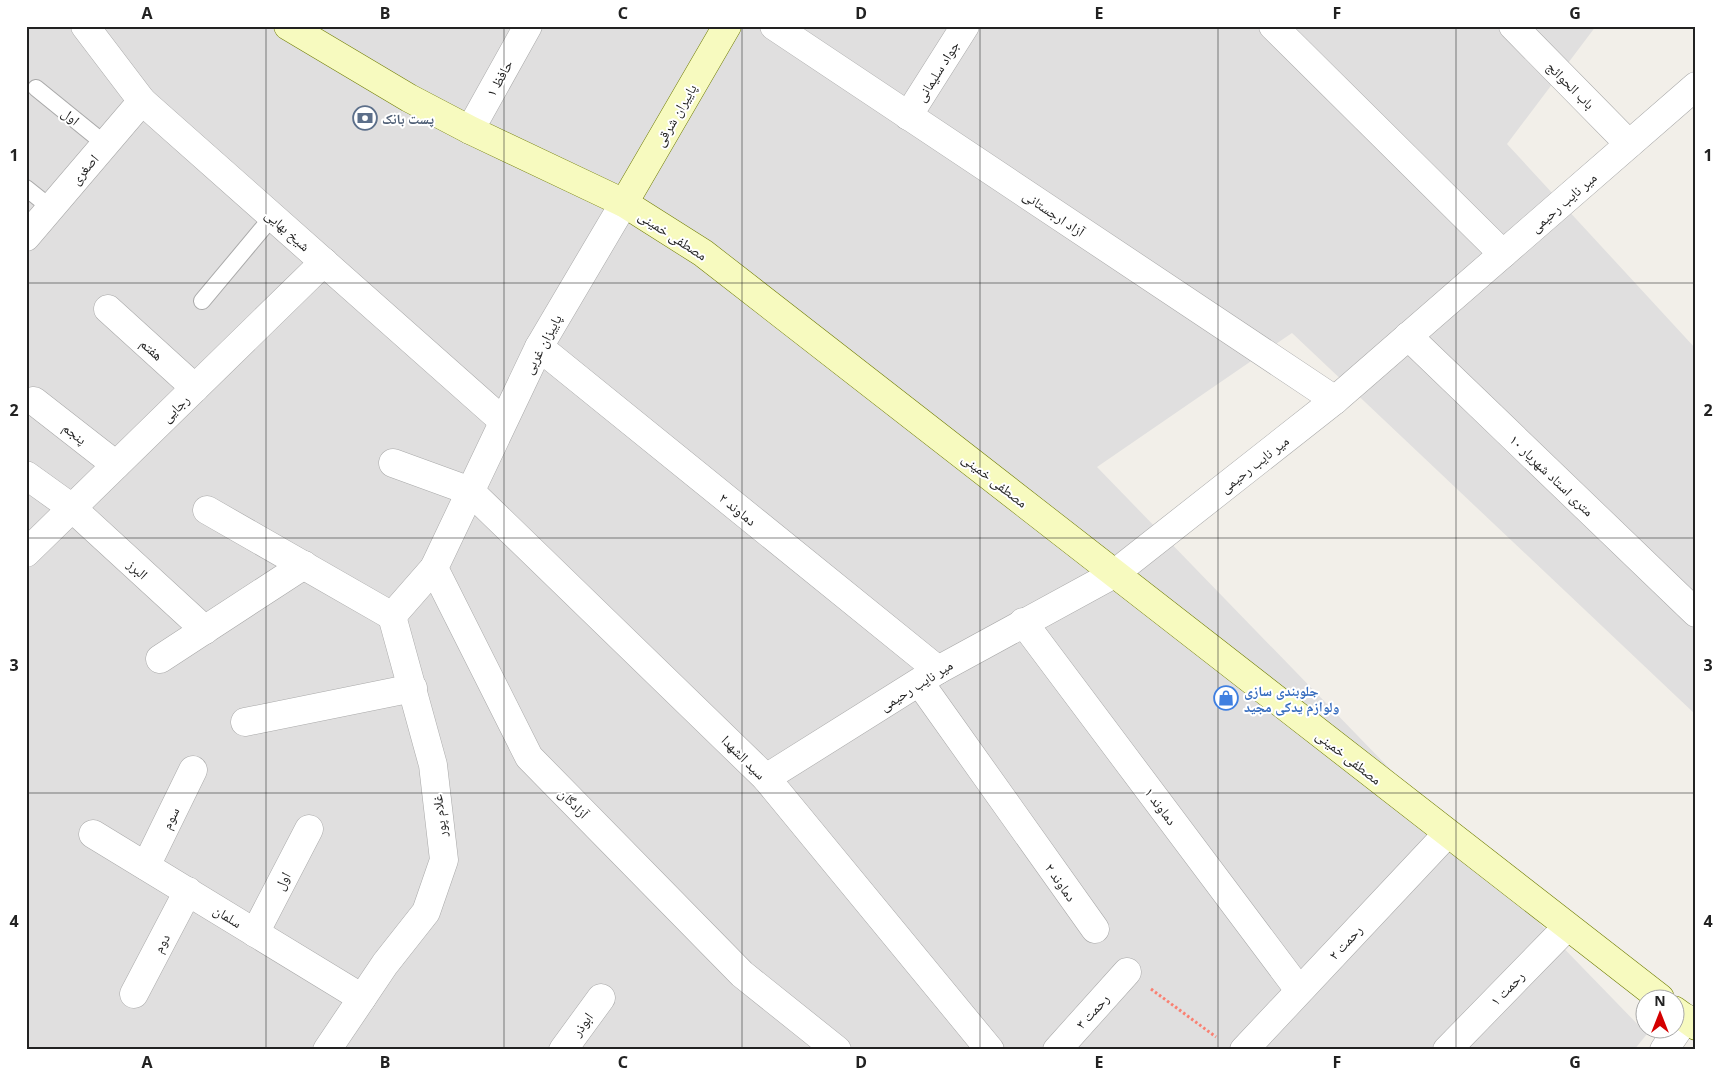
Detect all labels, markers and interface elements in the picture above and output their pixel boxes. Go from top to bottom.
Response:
text: A [141,2,153,24]
text: B [380,2,390,24]
text: C [618,2,628,24]
text: D [855,2,867,24]
text: E [1095,2,1104,24]
text: F [1333,2,1341,24]
text: G [1569,2,1581,24]
street label: جواد سلیمانی [911,37,963,105]
street label: حافظ ۱ [481,56,517,100]
street label: باب الحوائج [1542,57,1599,114]
street label: پاییران شرقی [649,80,701,150]
street label: اول [58,103,84,129]
bank icon: پست بانک [352,105,378,131]
place label: پست بانک [382,109,434,128]
text: 1 [9,144,19,166]
text: 1 [1703,144,1713,166]
street label: اصغری [66,150,102,188]
street label: میر نایب رحیمی [1526,168,1600,236]
street label: آزاد ارجستانی [1019,185,1089,241]
street label: شیخ بهایی [261,205,315,256]
street label: مصطفی خمینی [635,206,711,264]
street label: پاییزان غربی [518,311,566,377]
street label: هفتم [136,334,168,365]
street label: رجایی [157,390,193,426]
text: 2 [9,399,19,421]
text: 2 [1703,399,1713,421]
street label: پنجم [58,418,91,449]
street label: ۱۰ متری استاد شهریار [1506,430,1598,520]
street label: میر نایب رحیمی [1216,431,1292,497]
street label: مصطفی خمینی [958,448,1032,512]
street label: دماوند ۲ [715,488,761,530]
street label: البرز [123,554,152,583]
text: 3 [9,654,19,676]
text: 3 [1703,654,1713,676]
street label: میر نایب رحیمی [876,655,956,715]
place label: جلوبندی سازی ولوازم یدکی مجید [1244,681,1340,717]
shop icon: جلوبندی سازی ولوازم یدکی مجید [1213,685,1239,711]
street label: مصطفی خمینی [1312,725,1386,789]
street label: سید الشهدا [718,731,770,783]
street label: دماوند ۱ [1141,783,1182,829]
street label: آزادگان [555,784,594,823]
street label: غلام پور [427,793,452,839]
street label: سوم [157,804,184,833]
street label: دماوند ۲ [1041,859,1081,905]
street label: اول [269,869,295,893]
street label: سلمان [210,900,246,932]
text: 4 [9,910,19,932]
text: 4 [1703,910,1713,932]
street label: رحمت ۲ [1324,920,1366,964]
street label: دوم [148,930,175,956]
street label: رحمت ۱ [1486,966,1528,1010]
north arrow [1634,988,1684,1038]
street label: رحمت ۳ [1071,989,1113,1033]
text: N [1654,991,1666,1010]
street label: ابوذر [566,1008,597,1040]
text: A [141,1051,153,1073]
text: B [380,1051,390,1073]
text: C [618,1051,628,1073]
text: D [855,1051,867,1073]
text: E [1095,1051,1104,1073]
text: F [1333,1051,1341,1073]
text: G [1569,1051,1581,1073]

